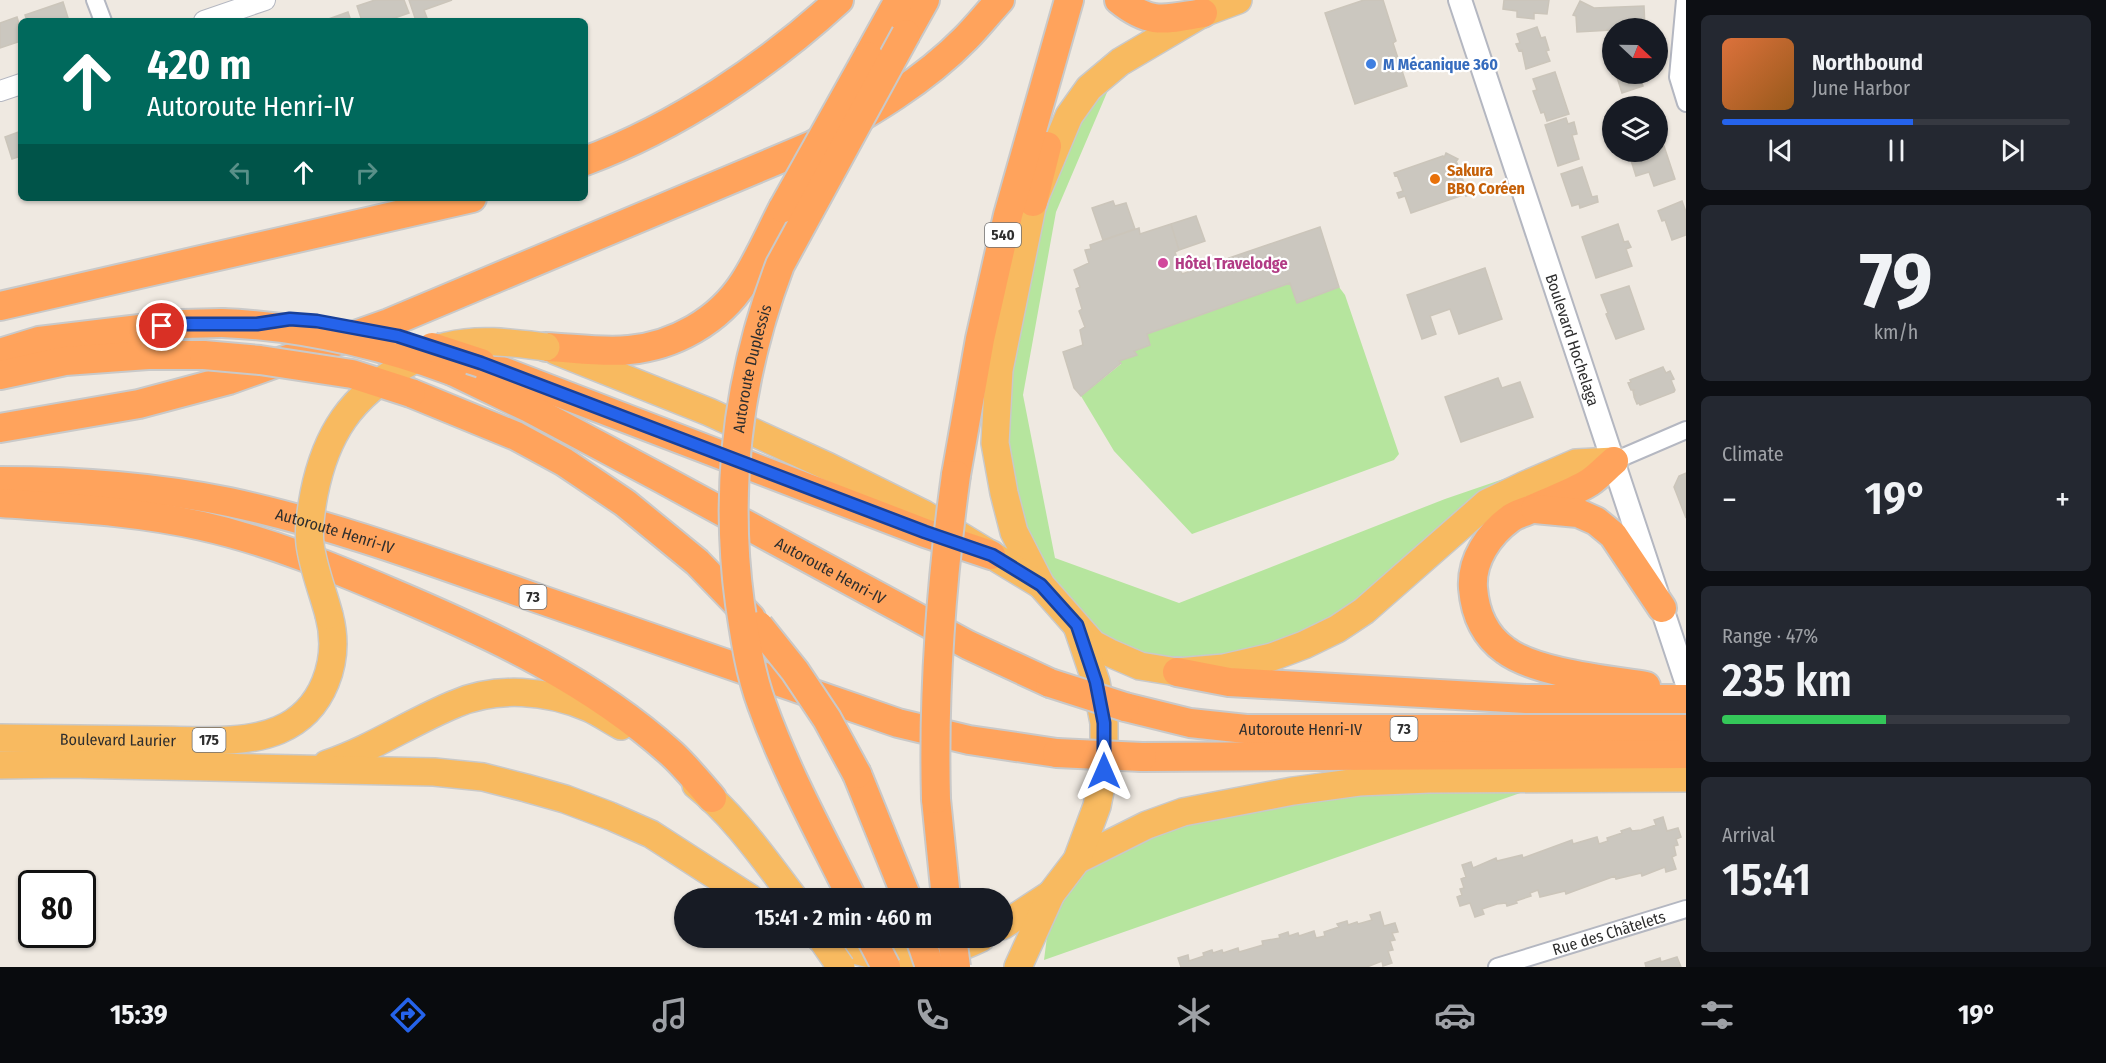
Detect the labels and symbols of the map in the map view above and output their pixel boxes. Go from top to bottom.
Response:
north arrow [1602,18,1668,84]
place label: M Mécanique 360 [1383,55,1498,74]
marker: M Mécanique 360 [1364,57,1378,71]
place label: Sakura BBQ Coréen [1447,161,1525,198]
marker: Sakura BBQ Coréen [1428,172,1442,186]
road number: 540 [985,223,1021,247]
place label: Hôtel Travelodge [1175,254,1288,273]
marker: Hôtel Travelodge [1156,256,1170,270]
street label: Boulevard Hochelaga [1542,271,1604,408]
pin [136,300,187,351]
street label: Autoroute Duplessis [729,302,775,434]
street label: Autoroute Henri-IV [274,504,397,558]
street label: Autoroute Henri-IV [772,533,890,608]
road number: 73 [520,585,546,609]
road number: 73 [1390,717,1418,741]
street label: Autoroute Henri-IV [1238,719,1363,739]
road number: 175 [192,728,226,752]
street label: Boulevard Laurier [60,729,177,750]
position arrow [1072,739,1136,803]
speed limit sign: 80 [18,870,96,948]
street label: Rue des Châtelets [1550,906,1668,959]

